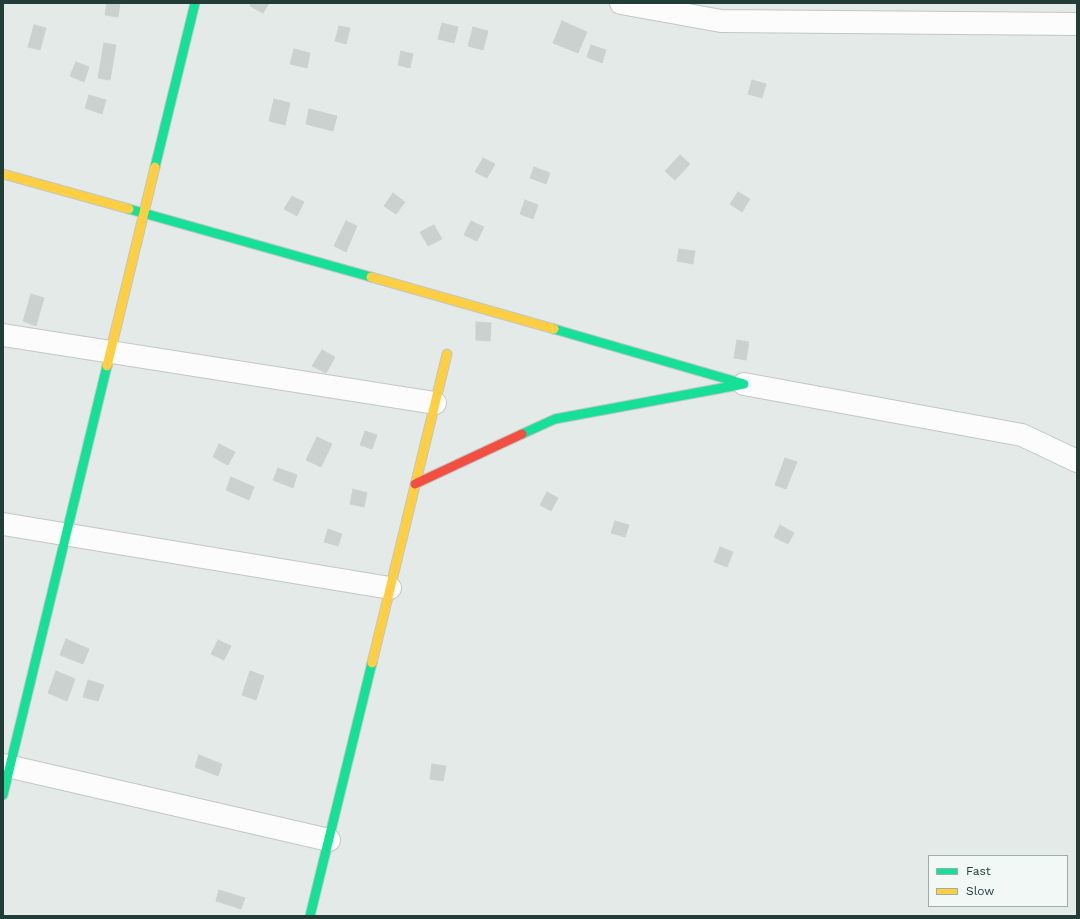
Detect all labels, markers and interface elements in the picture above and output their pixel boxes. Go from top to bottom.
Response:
legend [928,855,1068,907]
text: Fast [966,864,991,878]
text: Slow [966,884,994,898]

